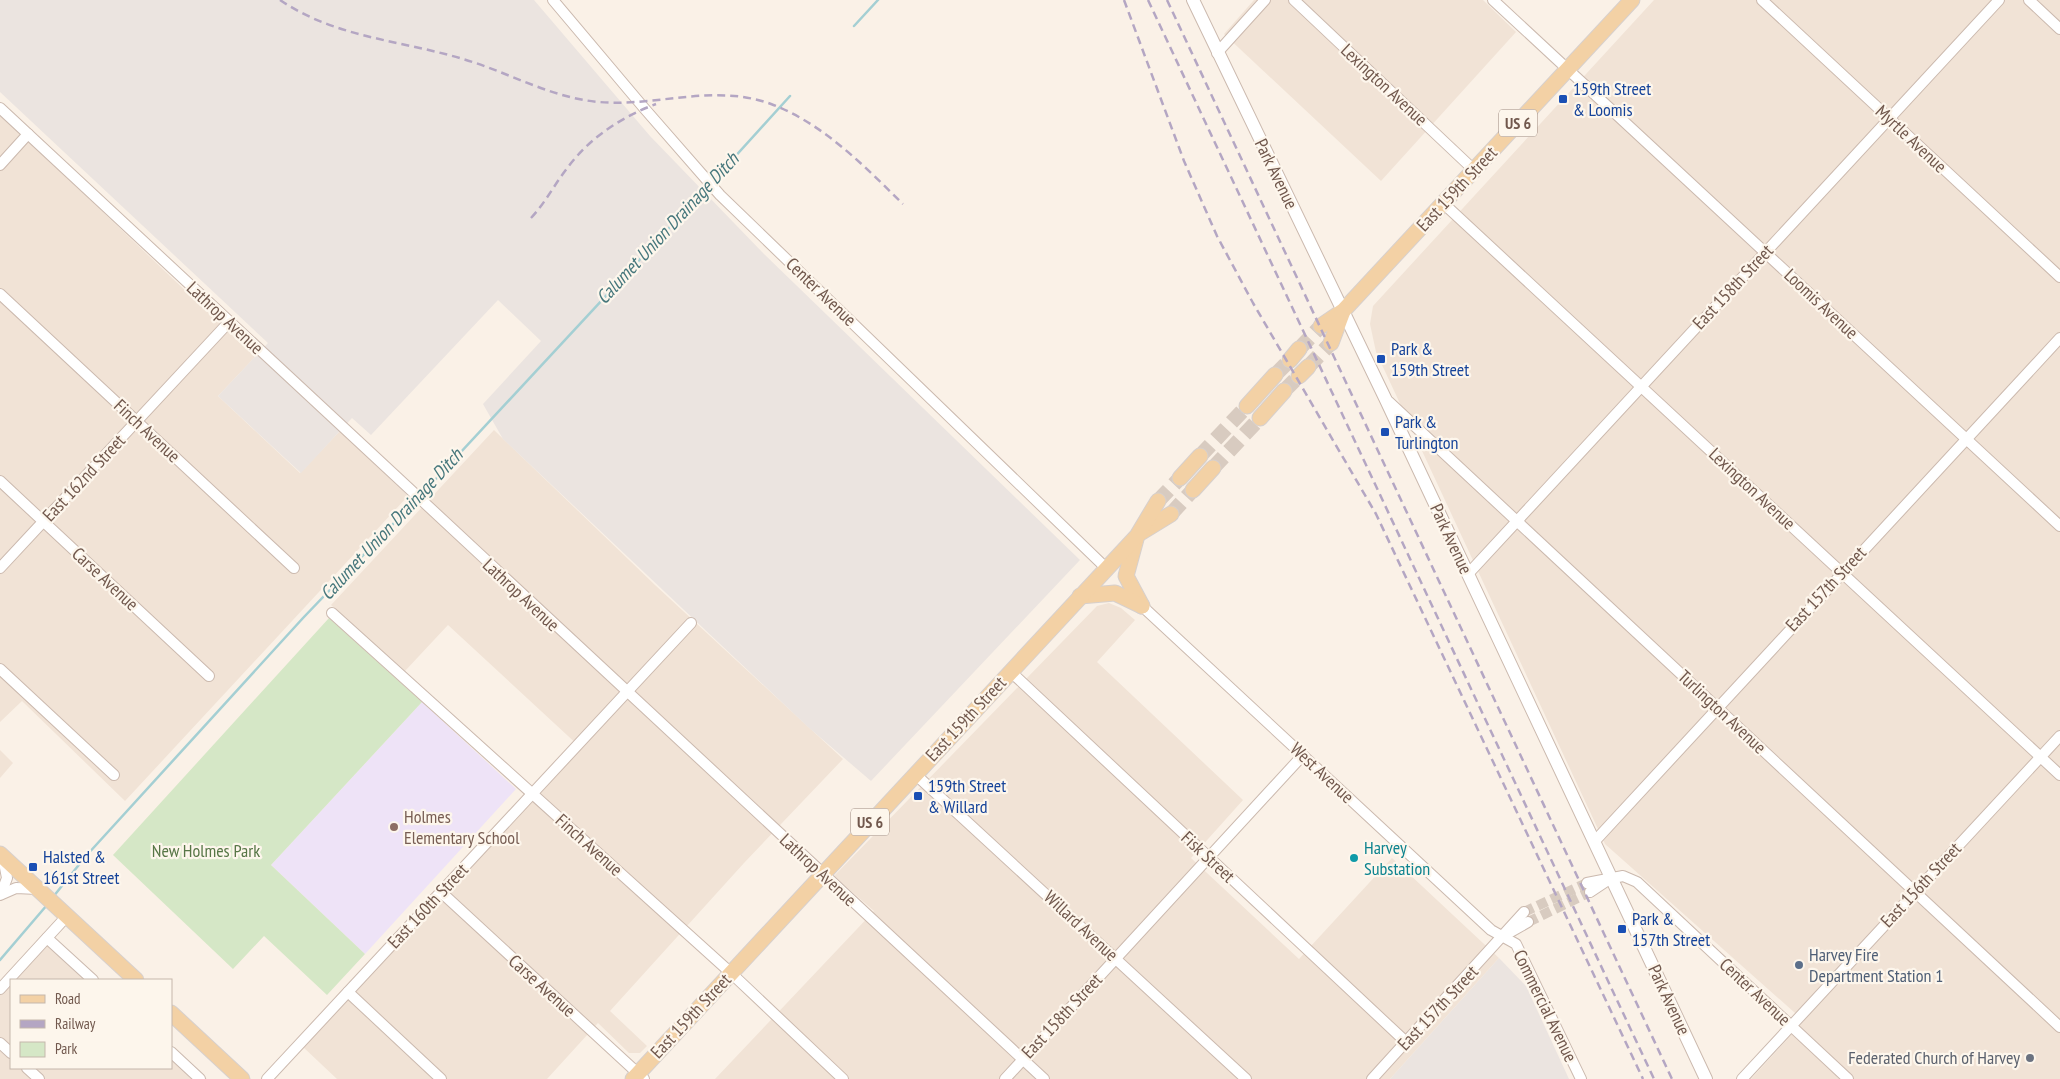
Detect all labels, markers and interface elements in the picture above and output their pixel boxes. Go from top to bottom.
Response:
street label: Lexington Avenue [1336,39,1432,131]
place label: 159th Street & Loomis [1573,77,1651,121]
marker: 159th Street & Loomis [1557,93,1569,105]
street label: Myrtle Avenue [1871,100,1952,177]
road number: US 6 [1499,110,1537,136]
street label: Park Avenue [1250,135,1303,213]
street label: East 159th Street [1411,141,1502,236]
water label: Calumet Union Drainage Ditch [591,146,745,309]
street label: East 158th Street [1687,239,1778,334]
street label: Center Avenue [781,252,861,331]
street label: Loomis Avenue [1780,264,1863,344]
street label: Lathrop Avenue [182,276,269,359]
place label: Park & 159th Street [1391,337,1469,381]
marker: Park & 159th Street [1375,353,1387,365]
street label: Finch Avenue [109,394,185,467]
place label: Park & Turlington [1395,410,1459,454]
marker: Park & Turlington [1379,426,1391,438]
street label: East 162nd Street [37,429,130,526]
water label: Calumet Union Drainage Ditch [315,442,469,605]
street label: Lexington Avenue [1704,443,1800,535]
street label: Park Avenue [1425,500,1478,578]
street label: East 157th Street [1780,541,1871,636]
street label: Carse Avenue [67,542,143,615]
street label: Lathrop Avenue [478,553,565,636]
street label: Turlington Avenue [1673,665,1771,758]
street label: East 159th Street [920,671,1011,766]
street label: West Avenue [1286,737,1359,808]
place label: 159th Street & Willard [928,774,1006,818]
marker: 159th Street & Willard [912,790,924,802]
place label: Holmes Elementary School [404,805,520,849]
street label: Finch Avenue [551,809,628,881]
road number: US 6 [851,809,889,836]
marker: Holmes Elementary School [388,821,400,833]
street label: Fisk Street [1177,826,1240,887]
street label: Lathrop Avenue [775,828,862,911]
place label: Harvey Substation [1364,836,1430,880]
street label: East 156th Street [1875,837,1966,932]
park label: New Holmes Park [152,839,260,862]
place label: Halsted & 161st Street [43,845,119,889]
marker: Harvey Substation [1348,852,1360,864]
street label: East 160th Street [382,858,473,953]
marker: Halsted & 161st Street [27,861,39,873]
street label: Willard Avenue [1039,885,1123,966]
place label: Park & 157th Street [1632,907,1710,951]
marker: Park & 157th Street [1616,923,1628,935]
place label: Harvey Fire Department Station 1 [1809,943,1943,987]
street label: Commercial Avenue [1508,946,1583,1066]
street label: Carse Avenue [504,949,581,1022]
street label: Center Avenue [1715,953,1796,1030]
marker: Harvey Fire Department Station 1 [1793,959,1805,971]
street label: East 157th Street [1392,960,1483,1055]
street label: Park Avenue [1643,961,1696,1039]
street label: East 159th Street [645,968,736,1063]
street label: East 158th Street [1016,968,1107,1063]
legend [10,979,172,1069]
text: Road [55,989,81,1008]
text: Railway [55,1014,96,1033]
text: Park [55,1039,77,1058]
place label: Federated Church of Harvey [1848,1046,2020,1069]
marker: Federated Church of Harvey [2024,1052,2036,1064]

